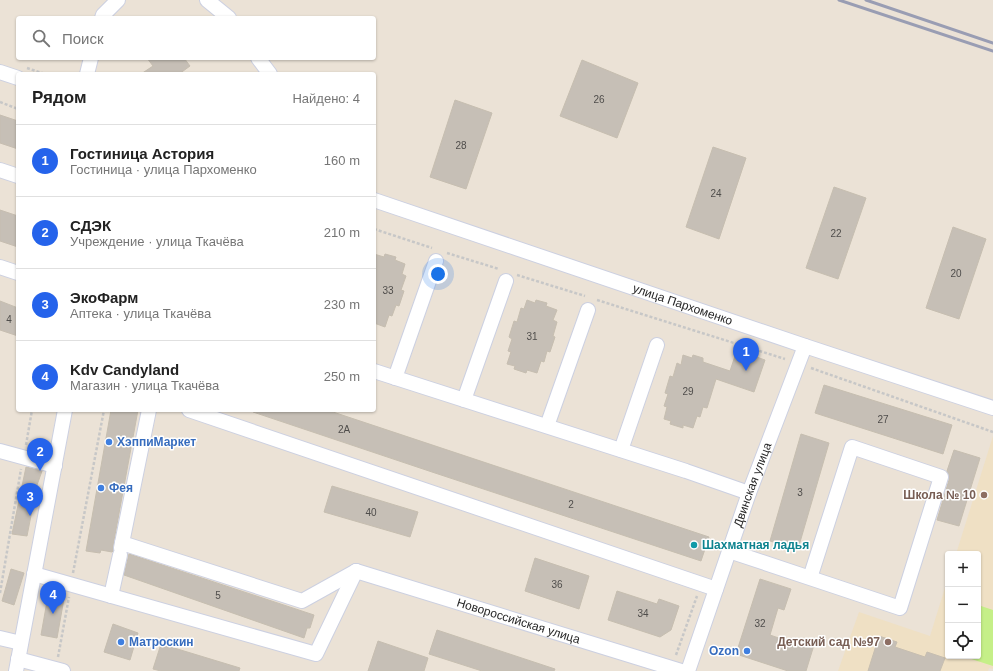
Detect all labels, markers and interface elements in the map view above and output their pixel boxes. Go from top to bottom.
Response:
search box [16,16,376,60]
icon: search [30,27,52,49]
text: Поиск [62,30,104,47]
text: Рядом [32,88,87,107]
text: Найдено: 4 [292,91,360,106]
house number: 26 [593,94,605,105]
house number: 28 [455,140,467,151]
text: Гостиница Астория [70,145,214,162]
text: 1 [41,153,49,168]
text: 160 m [324,153,360,168]
text: Гостиница · улица Пархоменко [70,162,257,177]
house number: 24 [710,188,722,199]
text: СДЭК [70,217,111,234]
text: 2 [41,225,49,240]
text: 210 m [324,225,360,240]
house number: 22 [830,228,842,239]
text: Учреждение · улица Ткачёва [70,234,244,249]
your location [428,264,448,284]
house number: 20 [950,268,962,279]
street label: улица Пархоменко [631,281,735,328]
house number: 33 [382,285,394,296]
text: ЭкоФарм [70,289,138,306]
text: 3 [41,297,49,312]
text: 230 m [324,297,360,312]
text: Аптека · улица Ткачёва [70,306,211,321]
house number: 4 [6,314,12,325]
house number: 31 [526,331,538,342]
pin: 1 [733,338,759,371]
text: Kdv Candyland [70,361,179,378]
text: 4 [41,369,49,384]
text: 250 m [324,369,360,384]
text: Магазин · улица Ткачёва [70,378,219,393]
house number: 29 [682,386,694,397]
house number: 27 [877,414,889,425]
house number: 2А [338,424,350,435]
place label: ХэппиМаркет [117,435,196,449]
marker: ХэппиМаркет [104,437,114,447]
pin: 2 [27,438,53,471]
street label: Двинская улица [731,440,775,529]
place label: Фея [109,481,133,495]
pin: 3 [17,483,43,516]
marker: Фея [96,483,106,493]
house number: 3 [797,487,803,498]
place label: Школа № 10 [903,488,976,502]
marker: Школа № 10 [979,490,989,500]
house number: 2 [568,499,574,510]
house number: 40 [365,507,377,518]
place label: Шахматная ладья [702,538,809,552]
marker: Шахматная ладья [689,540,699,550]
map controls [945,551,981,659]
button: + [945,551,981,587]
house number: 36 [551,579,563,590]
pin: 4 [40,581,66,614]
button: − [945,587,981,623]
house number: 5 [215,590,221,601]
street label: Новороссийская улица [455,595,582,647]
house number: 34 [637,608,649,619]
house number: 32 [754,618,766,629]
button: locate [945,623,981,659]
place label: Матроскин [129,635,194,649]
place label: Детский сад №97 [777,635,880,649]
marker: Матроскин [116,637,126,647]
marker: Детский сад №97 [883,637,893,647]
place label: Ozon [709,644,739,658]
marker: Ozon [742,646,752,656]

